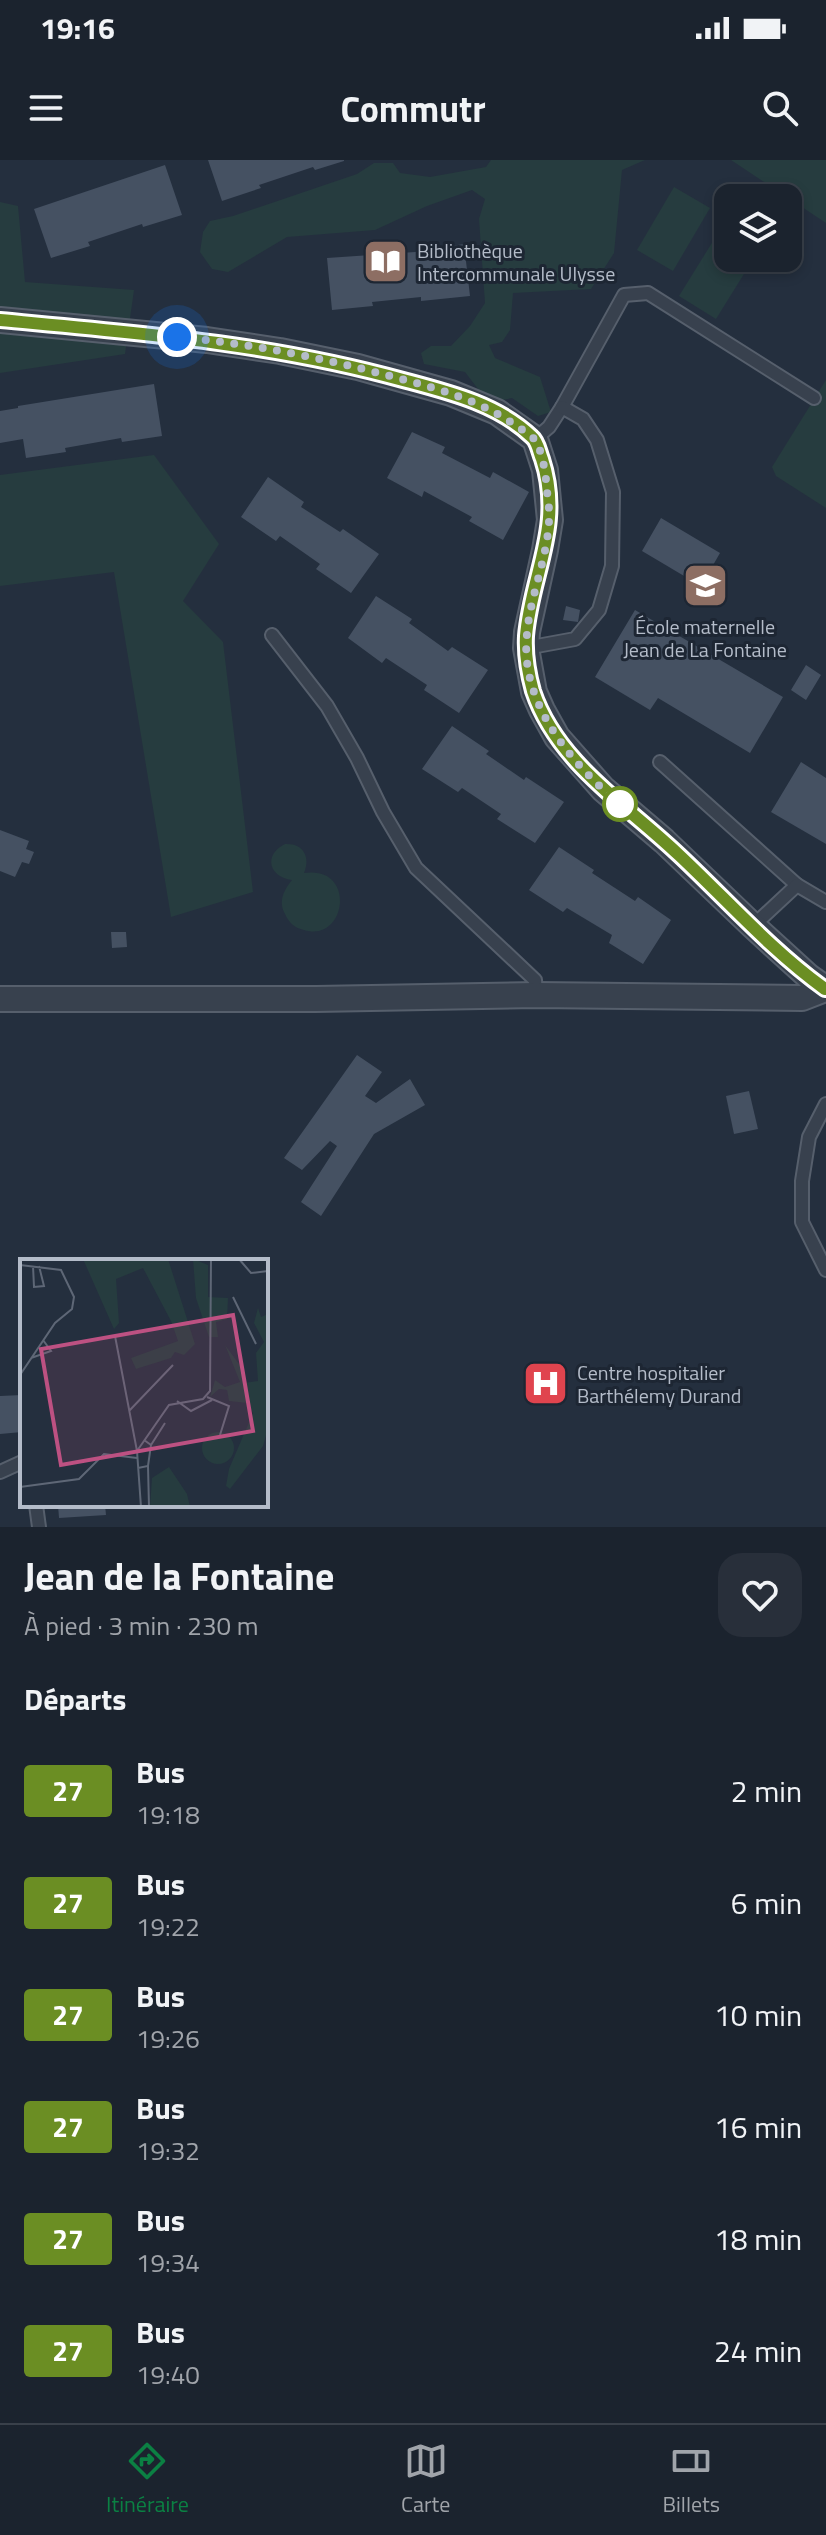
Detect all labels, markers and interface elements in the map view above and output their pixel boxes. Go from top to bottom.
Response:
text: 19:16 [40,5,115,51]
text: Commutr [340,81,486,136]
icon: menu [24,86,68,130]
icon: search [758,86,802,130]
map controls [714,184,802,272]
button: layers [714,184,802,272]
place label: Bibliothèque Intercommunale Ulysse [417,235,615,289]
library icon: Bibliothèque Intercommunale Ulysse [362,238,410,286]
your location [157,317,197,357]
school or university icon: École maternelle Jean de La Fontaine [681,562,729,610]
place label: École maternelle Jean de La Fontaine [623,611,787,665]
unlabelled marker [603,787,637,821]
inset map [20,1259,268,1507]
place label: Centre hospitalier Barthélemy Durand [577,1357,741,1411]
hospital icon: Centre hospitalier Barthélemy Durand [522,1359,570,1407]
text: Jean de la Fontaine [24,1547,334,1605]
button: heart [718,1553,802,1637]
text: À pied · 3 min · 230 m [24,1606,258,1645]
text: Départs [24,1676,126,1722]
text: Bus [136,1749,185,1795]
text: 2 min [731,1768,802,1814]
text: 27 [52,1769,84,1812]
text: 19:18 [136,1795,200,1834]
text: Bus [136,1861,185,1907]
text: 6 min [731,1880,802,1926]
text: 27 [52,1881,84,1924]
text: 19:22 [136,1907,200,1946]
text: Bus [136,1973,185,2019]
text: 10 min [714,1992,802,2038]
text: 27 [52,1993,84,2036]
text: 19:26 [136,2019,200,2058]
text: Bus [136,2085,185,2131]
text: 16 min [714,2104,802,2150]
text: 27 [52,2105,84,2148]
text: 19:32 [136,2131,200,2170]
text: Bus [136,2197,185,2243]
text: 18 min [714,2216,802,2262]
text: 27 [52,2217,84,2260]
text: 19:34 [136,2243,200,2282]
text: Bus [136,2309,185,2355]
text: 24 min [714,2328,802,2374]
text: 27 [52,2329,84,2372]
text: 19:40 [136,2355,200,2394]
tab: Itinéraire [106,2439,189,2521]
tab: Carte [401,2439,450,2521]
tab: Billets [662,2439,720,2521]

